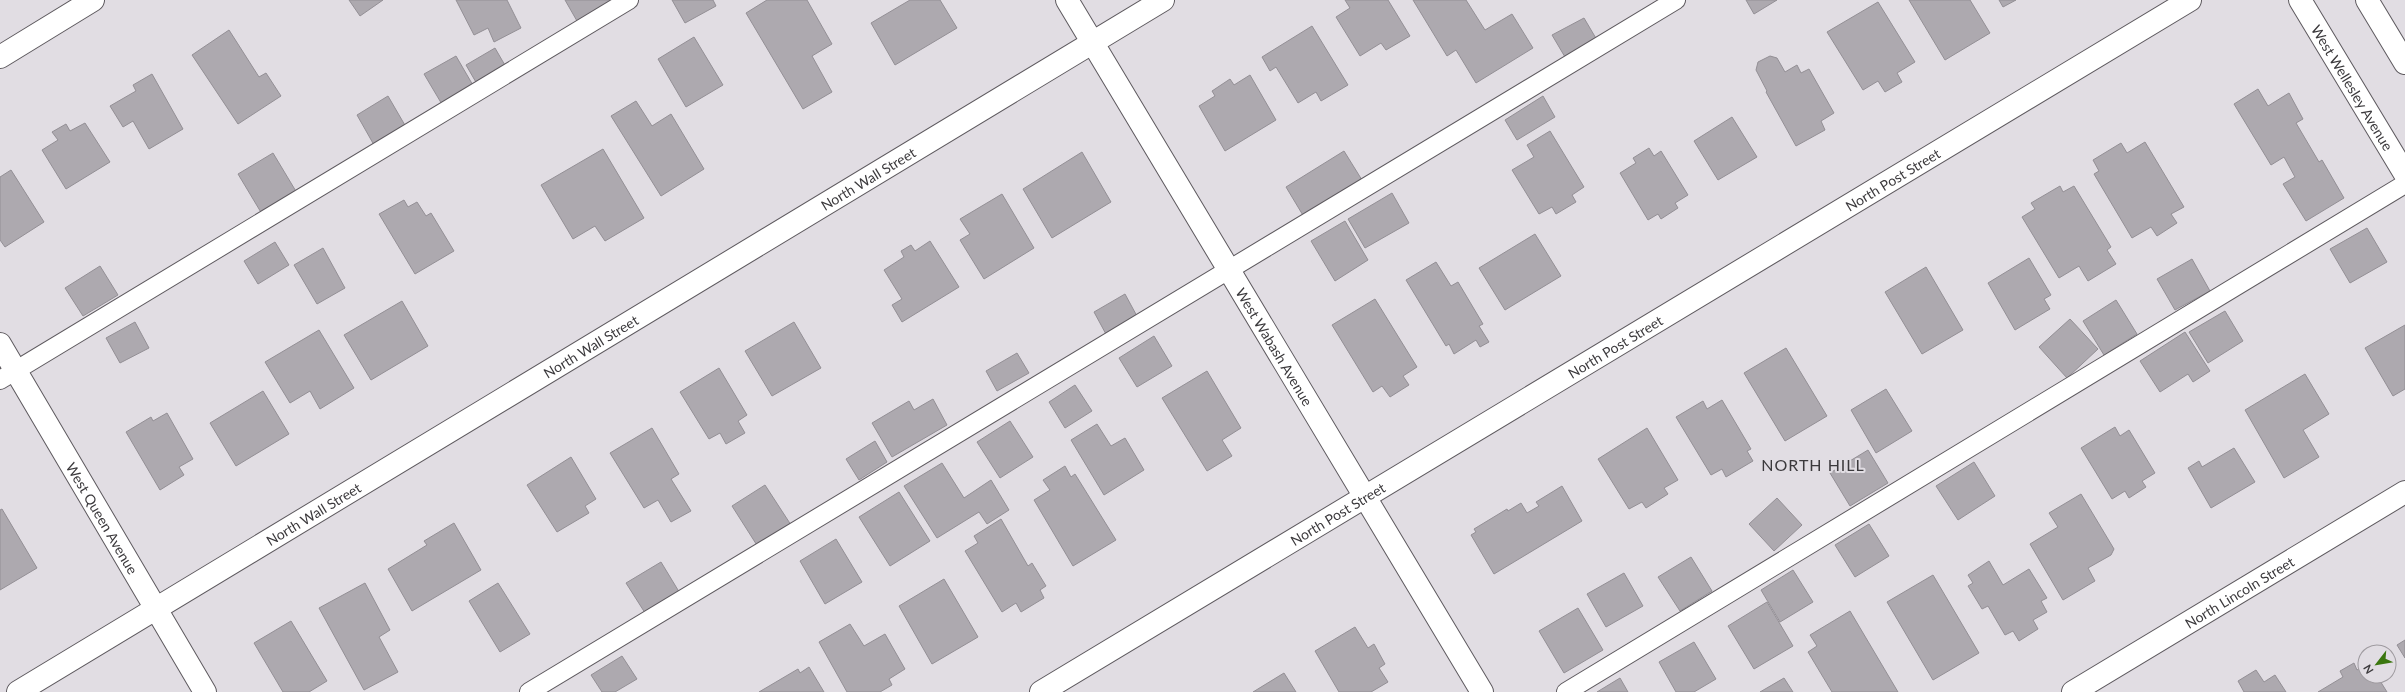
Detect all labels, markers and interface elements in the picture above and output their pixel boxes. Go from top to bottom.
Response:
street label: West Wellesley Avenue [2308,21,2397,153]
street label: North Wall Street [817,143,918,213]
street label: North Post Street [1842,144,1943,214]
street label: West Wabash Avenue [1233,284,1317,409]
street label: North Wall Street [540,311,641,381]
street label: North Post Street [1564,311,1665,381]
district label: NORTH HILL [1761,455,1865,474]
street label: West Queen Avenue [63,459,142,577]
street label: North Wall Street [263,478,364,549]
street label: North Post Street [1287,478,1388,549]
street label: North Lincoln Street [2181,552,2297,631]
north arrow [2357,644,2397,684]
text: N [2360,662,2376,676]

